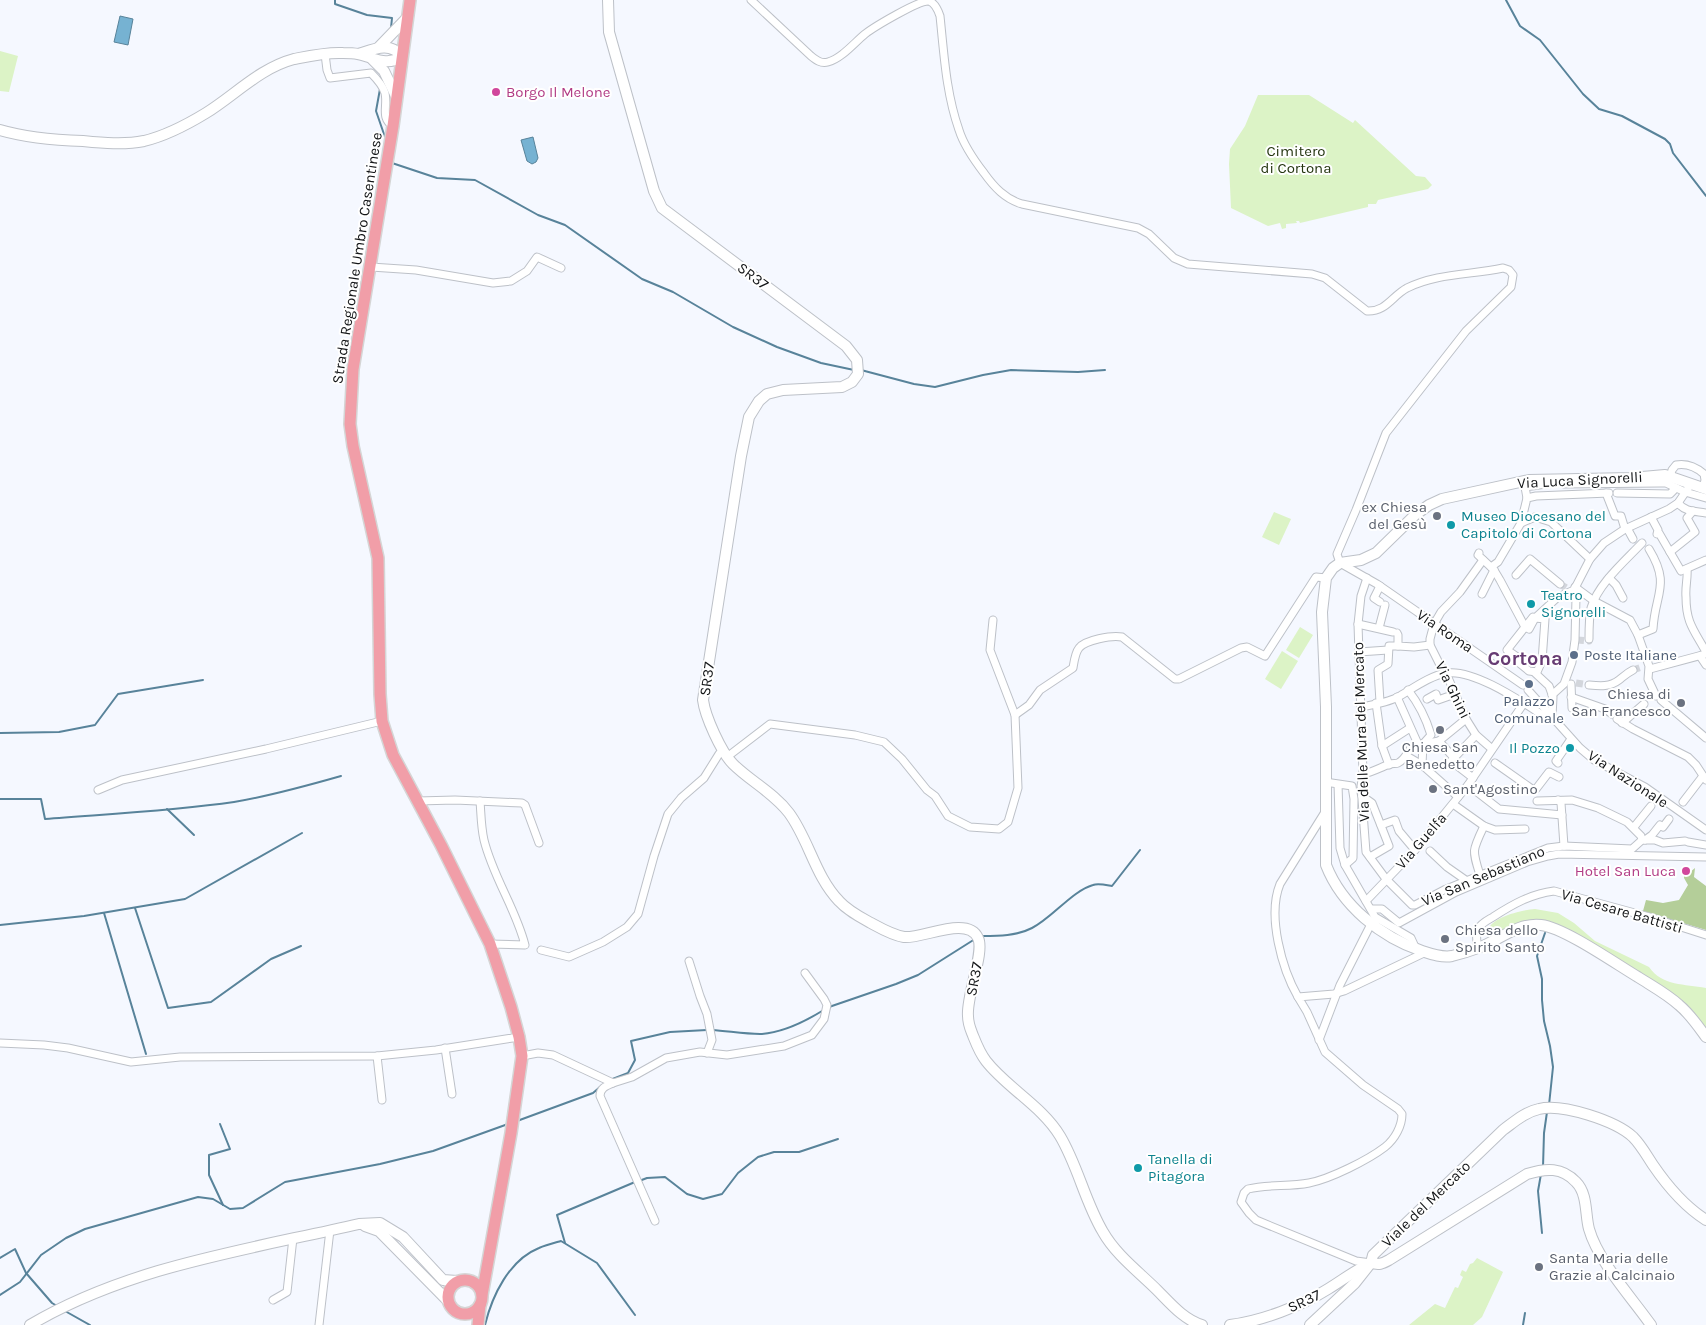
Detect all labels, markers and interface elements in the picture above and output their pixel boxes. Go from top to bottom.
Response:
place label: Borgo Il Melone [506,83,610,101]
marker: Borgo Il Melone [490,86,502,98]
street label: Strada Regionale Umbro Casentinese [328,131,386,385]
park label: Cimitero di Cortona [1261,142,1331,177]
street label: SR37 [734,259,772,293]
street label: Via Luca Signorelli [1517,468,1643,492]
place label: ex Chiesa del Gesù [1362,498,1427,533]
place label: Museo Diocesano del Capitolo di Cortona [1461,507,1606,542]
marker: ex Chiesa del Gesù [1431,510,1443,522]
marker: Museo Diocesano del Capitolo di Cortona [1445,519,1457,531]
place label: Teatro Signorelli [1541,586,1606,621]
marker: Teatro Signorelli [1525,598,1537,610]
street label: Via Roma [1413,606,1477,656]
street label: Via delle Mura del Mercato [1349,642,1373,822]
place label: Poste Italiane [1584,646,1677,664]
district label: Cortona [1487,647,1563,670]
marker: Poste Italiane [1568,649,1580,661]
street label: Via Ghini [1431,658,1475,722]
street label: SR37 [696,661,718,697]
marker: Palazzo Comunale [1523,678,1535,690]
place label: Chiesa di San Francesco [1571,685,1671,720]
place label: Palazzo Comunale [1494,692,1564,727]
marker: Chiesa di San Francesco [1675,697,1687,709]
marker: Chiesa San Benedetto [1434,724,1446,736]
place label: Chiesa San Benedetto [1402,738,1478,773]
place label: Il Pozzo [1509,739,1560,757]
marker: Il Pozzo [1564,742,1576,754]
street label: Via Nazionale [1584,746,1672,812]
place label: Sant'Agostino [1443,780,1538,798]
marker: Sant'Agostino [1427,783,1439,795]
street label: Via Guelfa [1392,809,1450,873]
street label: Via San Sebastiano [1419,842,1547,910]
place label: Hotel San Luca [1575,862,1676,880]
marker: Hotel San Luca [1680,865,1692,877]
street label: Via Cesare Battisti [1559,885,1685,937]
place label: Chiesa dello Spirito Santo [1455,921,1545,956]
marker: Chiesa dello Spirito Santo [1439,933,1451,945]
street label: SR37 [962,961,986,997]
place label: Tanella di Pitagora [1148,1150,1213,1185]
street label: Viale del Mercato [1378,1157,1474,1251]
marker: Tanella di Pitagora [1132,1162,1144,1174]
place label: Santa Maria delle Grazie al Calcinaio [1549,1249,1675,1284]
marker: Santa Maria delle Grazie al Calcinaio [1533,1261,1545,1273]
street label: SR37 [1285,1286,1323,1316]

